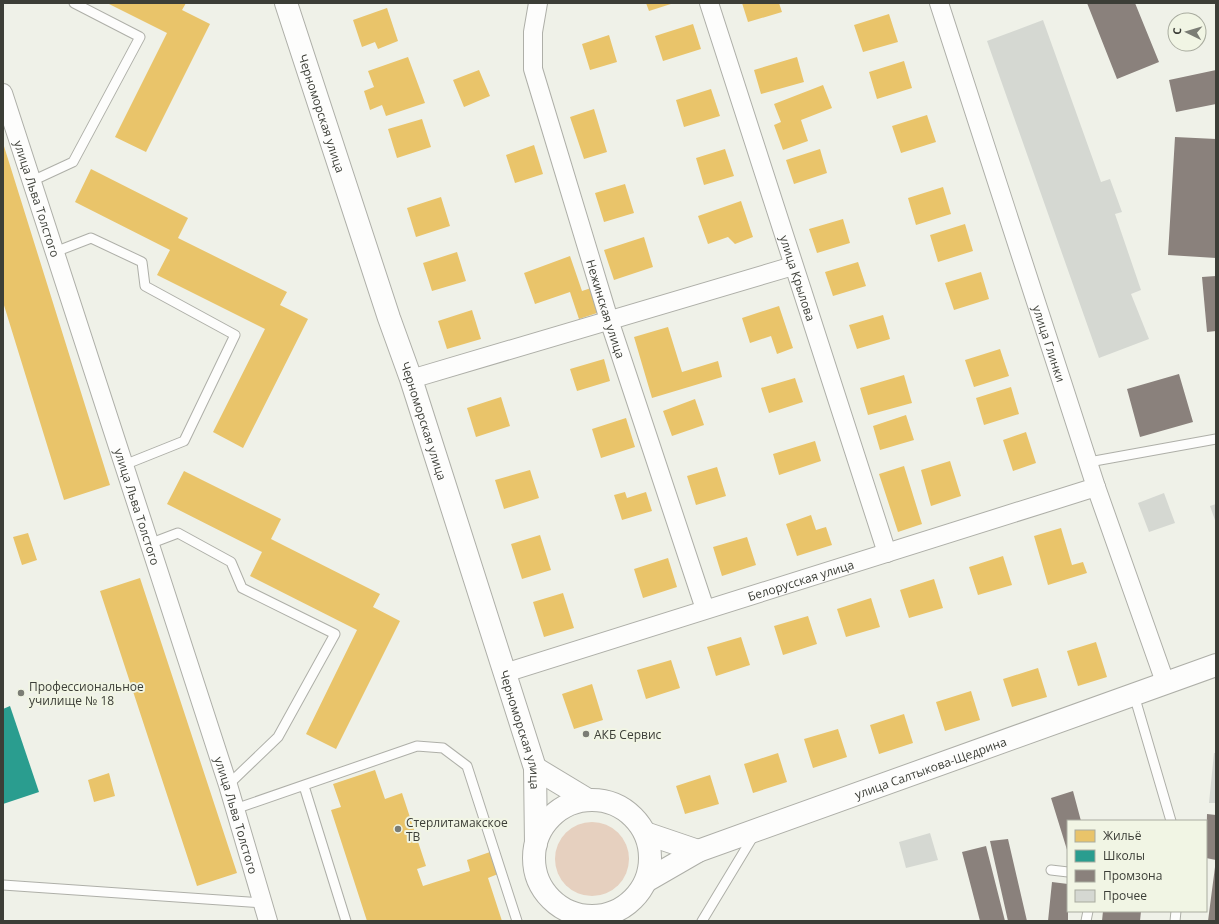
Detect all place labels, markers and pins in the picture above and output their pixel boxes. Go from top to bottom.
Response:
place label: Профессиональное училище № 18 [29,678,144,709]
marker: Профессиональное училище № 18 [16,688,26,698]
place label: АКБ Сервис [594,726,662,743]
marker: АКБ Сервис [581,729,591,739]
place label: Стерлитамакское ТВ [406,814,508,845]
marker: Стерлитамакское ТВ [393,824,403,834]

